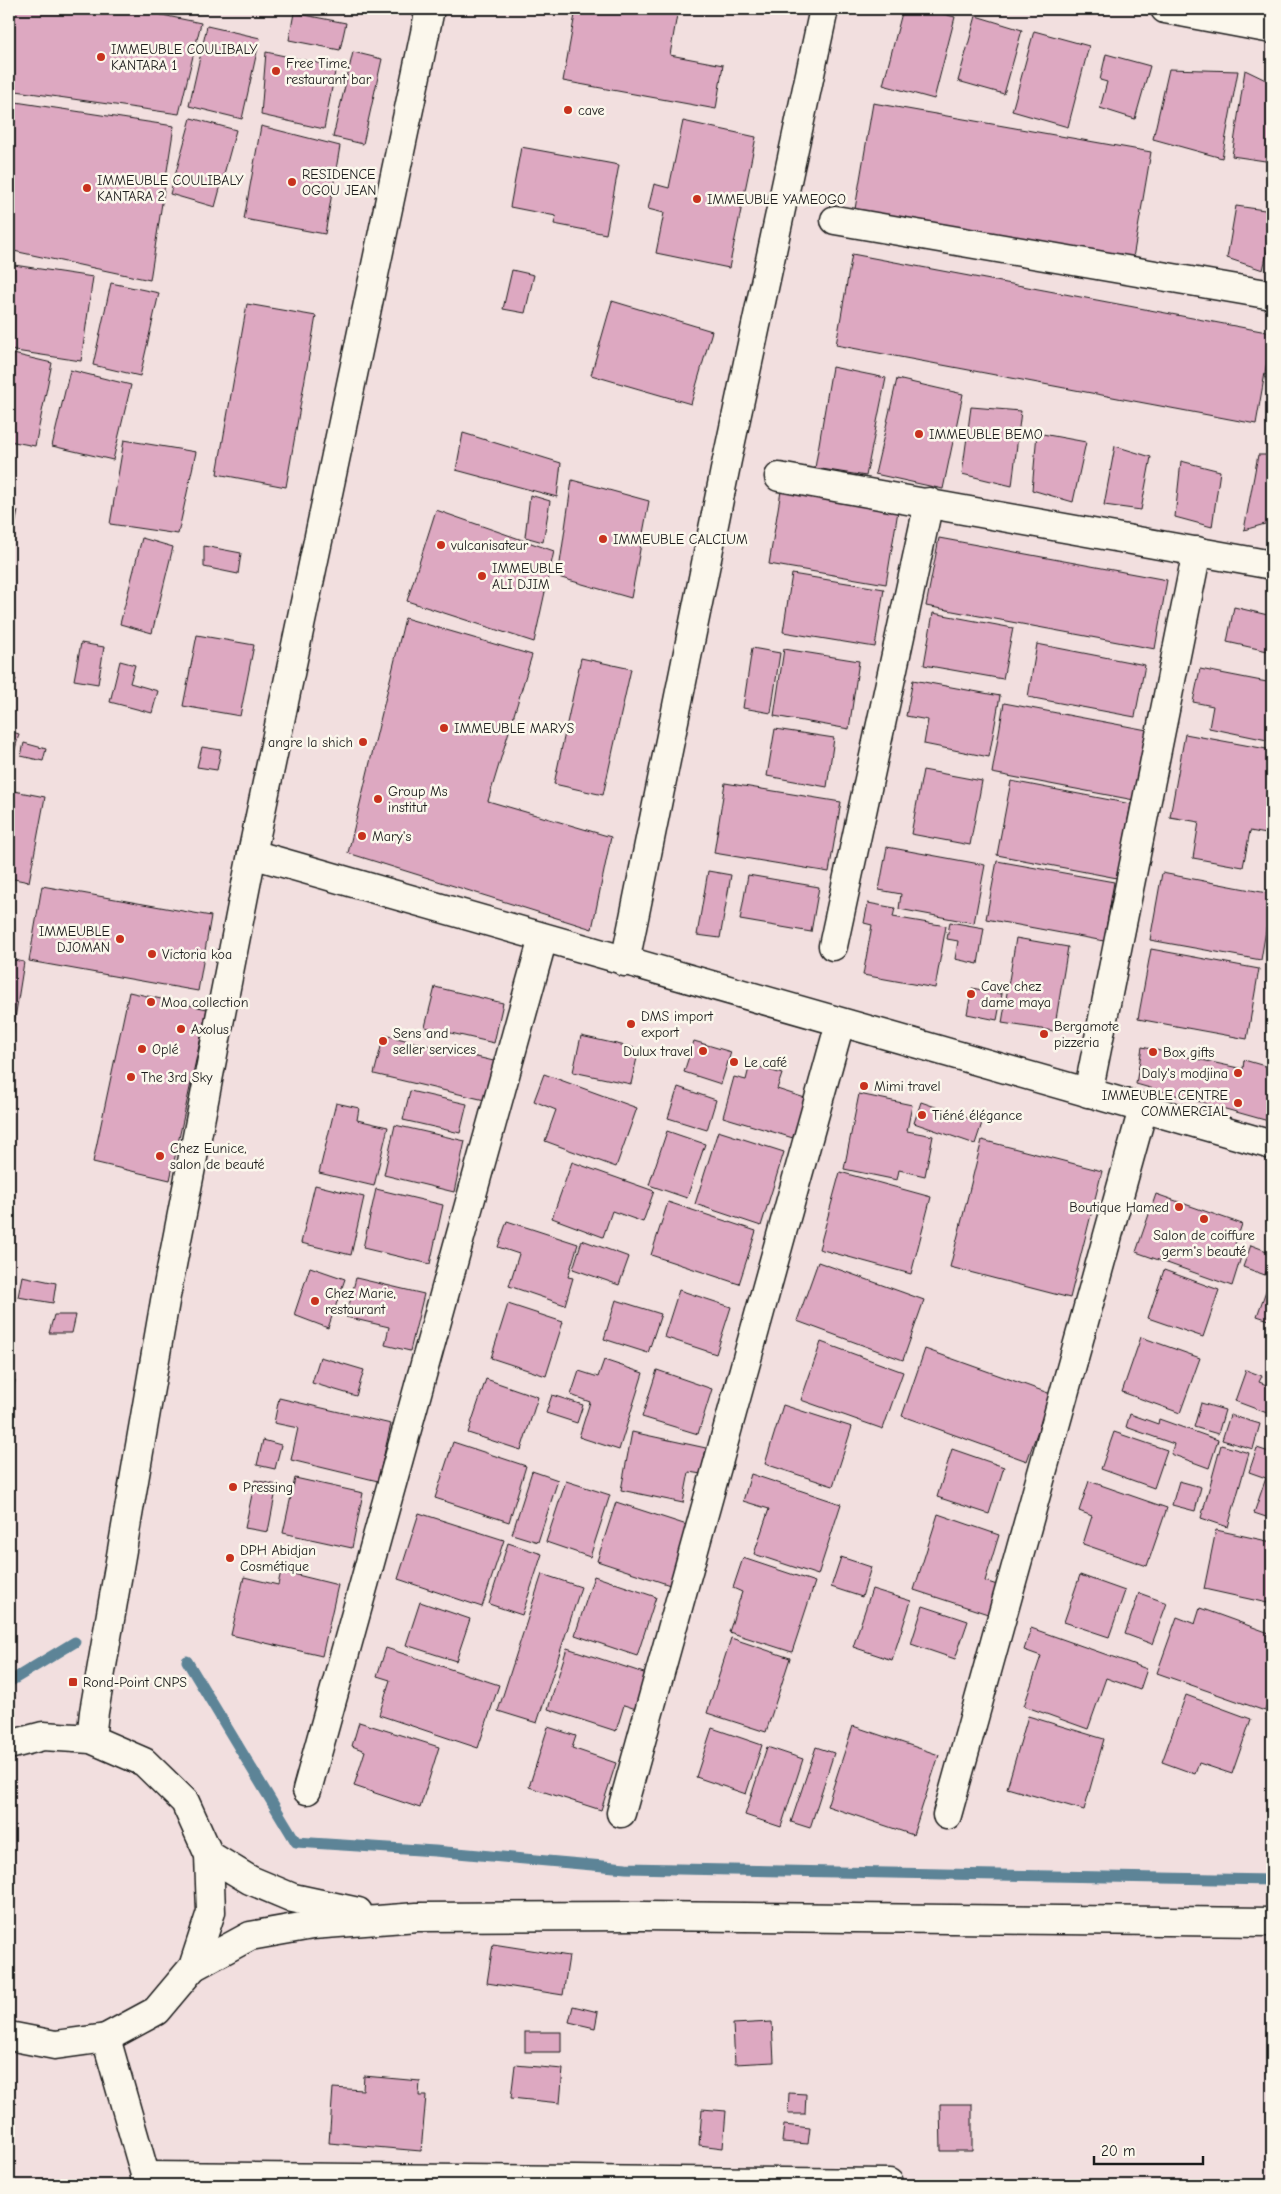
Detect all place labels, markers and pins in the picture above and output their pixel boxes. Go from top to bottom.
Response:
place label: IMMEUBLE COULIBALY KANTARA 1 [111,41,258,74]
marker: IMMEUBLE COULIBALY KANTARA 1 [95,51,107,63]
place label: Free Time, restaurant bar [286,55,372,88]
marker: Free Time, restaurant bar [270,65,282,77]
place label: cave [578,102,605,119]
marker: cave [562,104,574,116]
place label: RESIDENCE OGOU JEAN [302,166,377,199]
place label: IMMEUBLE COULIBALY KANTARA 2 [97,172,244,205]
marker: RESIDENCE OGOU JEAN [286,176,298,188]
marker: IMMEUBLE COULIBALY KANTARA 2 [81,182,93,194]
place label: IMMEUBLE YAMEOGO [707,191,846,208]
marker: IMMEUBLE YAMEOGO [691,193,703,205]
place label: IMMEUBLE BEMO [929,426,1043,443]
marker: IMMEUBLE BEMO [913,428,925,440]
place label: IMMEUBLE CALCIUM [613,531,748,548]
marker: IMMEUBLE CALCIUM [597,533,609,545]
place label: vulcanisateur [450,537,529,554]
marker: vulcanisateur [435,539,447,551]
place label: IMMEUBLE ALI DJIM [492,560,563,593]
marker: IMMEUBLE ALI DJIM [476,570,488,582]
place label: IMMEUBLE MARYS [454,720,574,737]
marker: IMMEUBLE MARYS [438,722,450,734]
place label: angre la shich [268,734,353,751]
marker: angre la shich [357,736,369,748]
place label: Group Ms institut [388,783,448,816]
marker: Group Ms institut [372,793,384,805]
place label: Mary's [372,828,412,845]
marker: Mary's [356,830,368,842]
place label: IMMEUBLE DJOMAN [39,923,110,956]
marker: IMMEUBLE DJOMAN [114,933,126,945]
place label: Victoria koa [162,946,232,963]
marker: Victoria koa [146,948,158,960]
place label: Cave chez dame maya [981,978,1051,1011]
marker: Cave chez dame maya [965,988,977,1000]
place label: Moa collection [161,994,248,1011]
marker: Moa collection [145,996,157,1008]
place label: DMS import export [641,1008,714,1041]
marker: DMS import export [625,1018,637,1030]
place label: Bergamote pizzeria [1054,1018,1119,1051]
place label: Axolus [191,1021,229,1038]
marker: Axolus [175,1023,187,1035]
place label: Sens and seller services [393,1025,476,1058]
marker: Bergamote pizzeria [1038,1028,1050,1040]
marker: Sens and seller services [377,1035,389,1047]
place label: Oplé [152,1041,179,1058]
marker: Oplé [136,1043,148,1055]
place label: Dulux travel [623,1043,693,1060]
place label: Box gifts [1163,1044,1215,1061]
marker: Dulux travel [697,1045,709,1057]
marker: Box gifts [1147,1046,1159,1058]
place label: Le café [744,1054,787,1071]
marker: Le café [728,1056,740,1068]
place label: Daly's modjina [1142,1065,1228,1082]
marker: Daly's modjina [1232,1067,1244,1079]
place label: The 3rd Sky [141,1069,213,1086]
marker: The 3rd Sky [125,1071,137,1083]
place label: Mimi travel [874,1078,941,1095]
marker: Mimi travel [858,1080,870,1092]
place label: IMMEUBLE CENTRE COMMERCIAL [1102,1087,1228,1120]
marker: IMMEUBLE CENTRE COMMERCIAL [1232,1097,1244,1109]
place label: Tiéné élégance [932,1107,1022,1124]
marker: Tiéné élégance [916,1109,928,1121]
place label: Chez Eunice, salon de beauté [170,1140,265,1173]
marker: Chez Eunice, salon de beauté [154,1150,166,1162]
place label: Boutique Hamed [1069,1199,1169,1216]
marker: Boutique Hamed [1173,1201,1185,1213]
marker: Salon de coiffure germ's beauté [1198,1213,1210,1225]
place label: Salon de coiffure germ's beauté [1153,1227,1255,1260]
place label: Chez Marie, restaurant [325,1285,396,1318]
marker: Chez Marie, restaurant [309,1295,321,1307]
place label: Pressing [243,1479,293,1496]
marker: Pressing [227,1481,239,1493]
place label: DPH Abidjan Cosmétique [240,1542,316,1575]
marker: DPH Abidjan Cosmétique [224,1552,236,1564]
place label: Rond-Point CNPS [83,1674,187,1691]
marker: Rond-Point CNPS [67,1676,79,1688]

